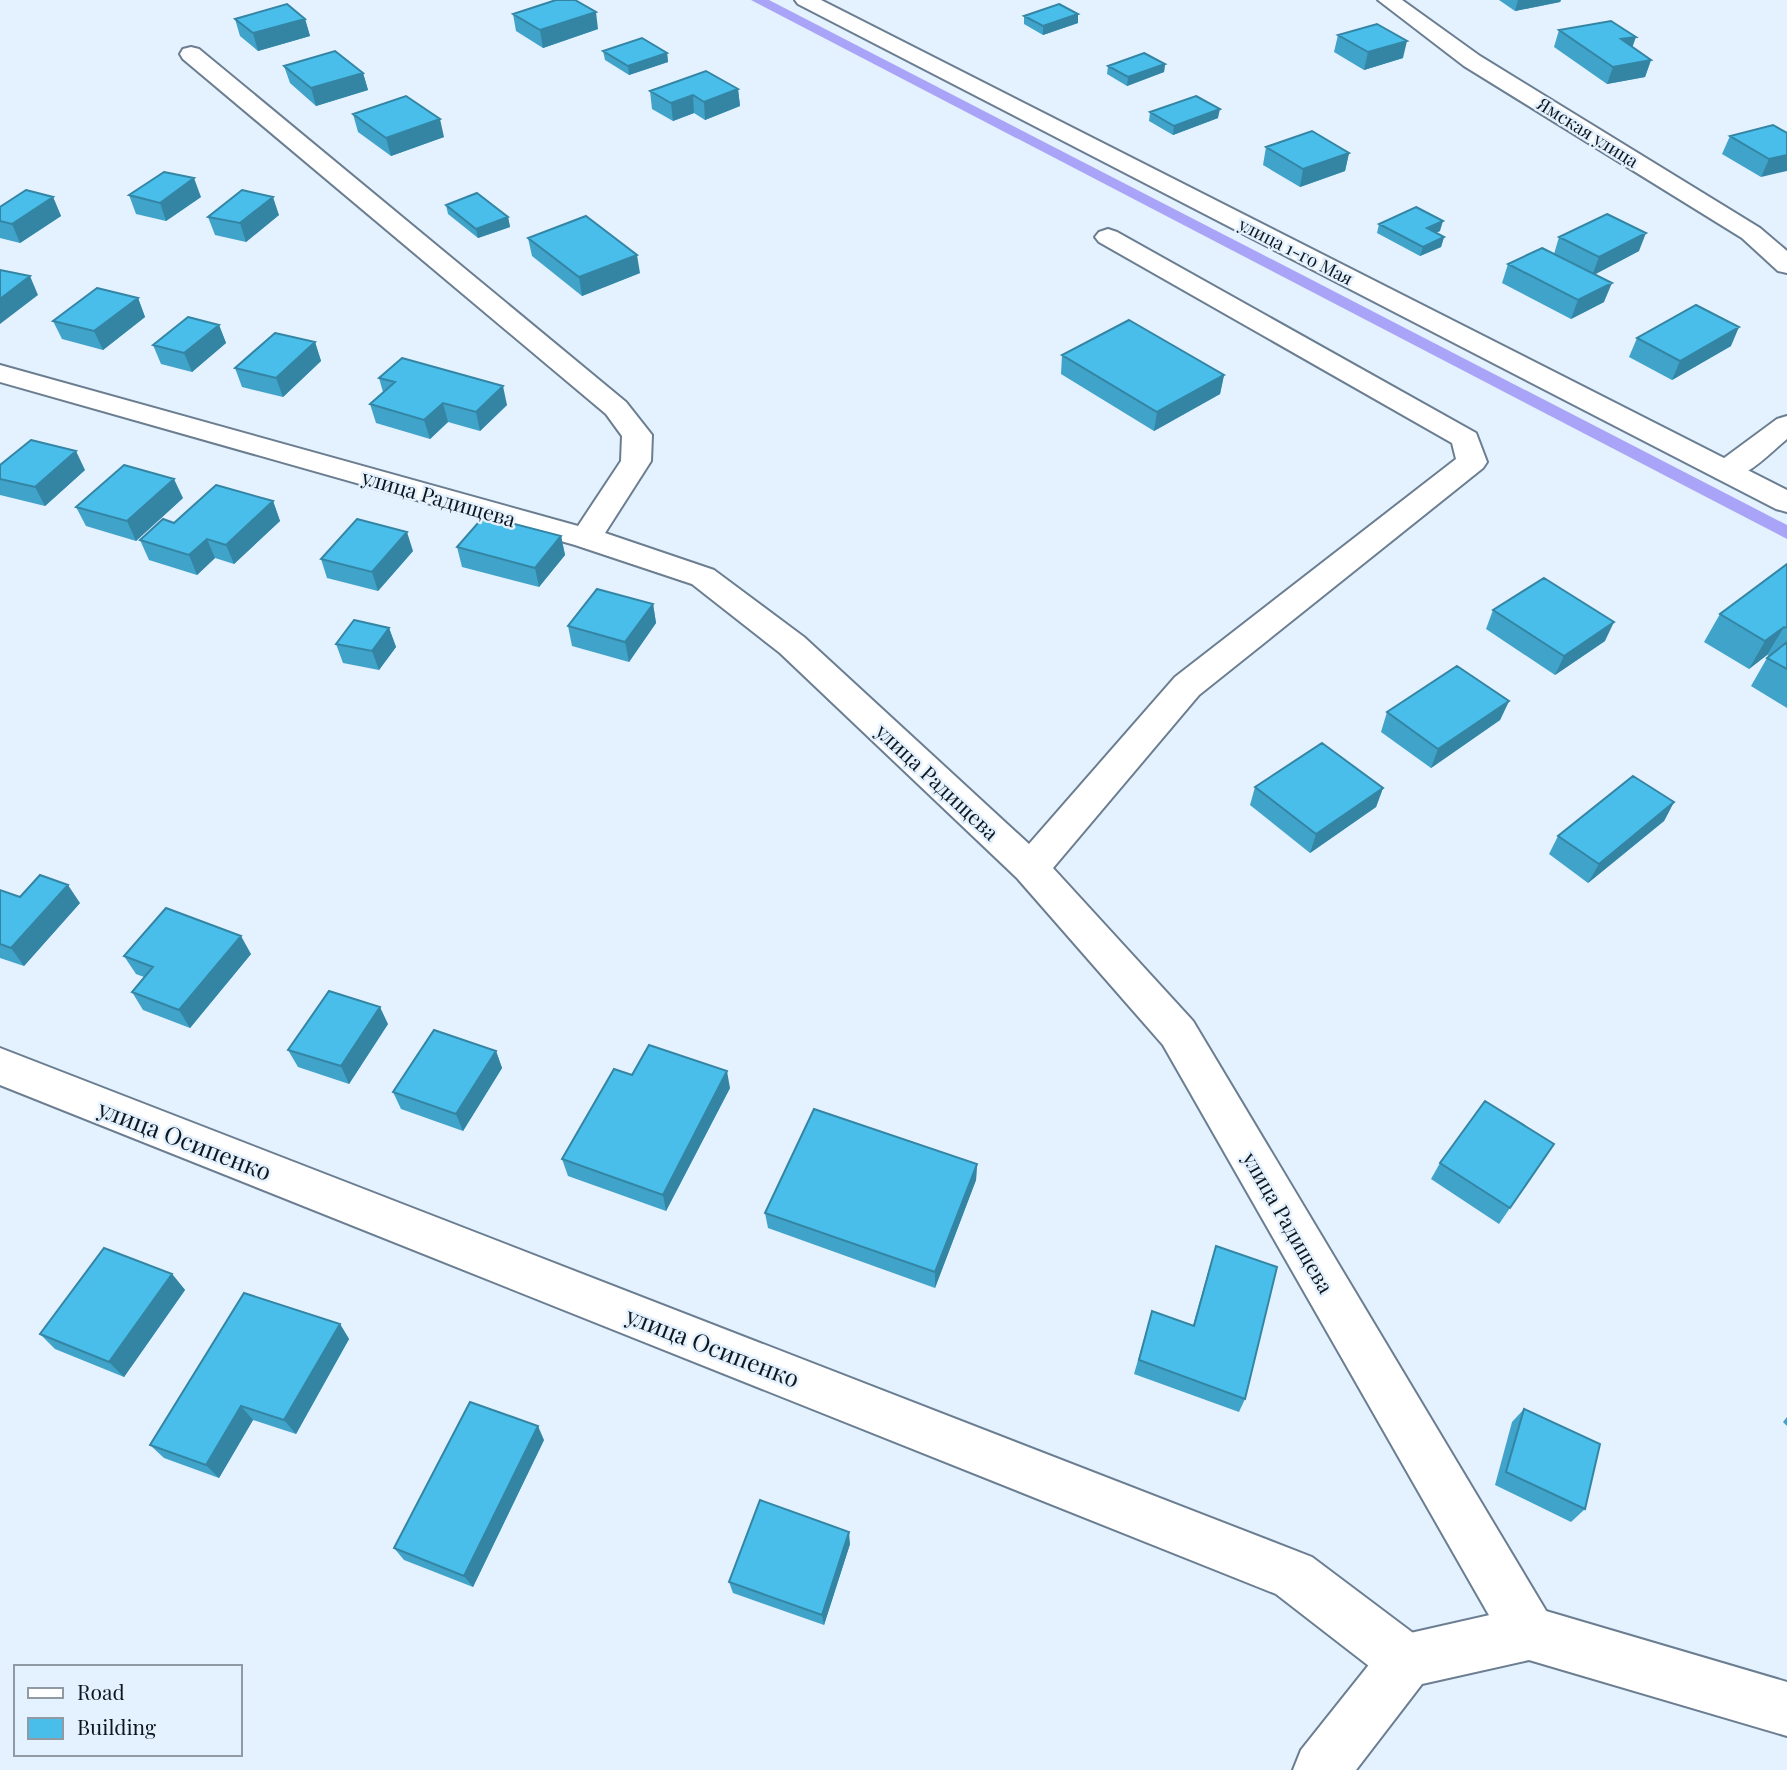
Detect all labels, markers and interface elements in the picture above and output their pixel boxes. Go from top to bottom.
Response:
street label: Ямская улица [1532,91,1643,173]
street label: улица 1-го Мая [1234,211,1358,290]
street label: улица Радищева [358,461,520,533]
street label: улица Радищева [870,716,1006,846]
street label: улица Осипенко [93,1091,276,1187]
street label: улица Радищева [1237,1145,1341,1298]
street label: улица Осипенко [621,1298,804,1394]
legend [14,1665,242,1756]
text: Road [77,1677,125,1705]
text: Building [77,1712,156,1740]

